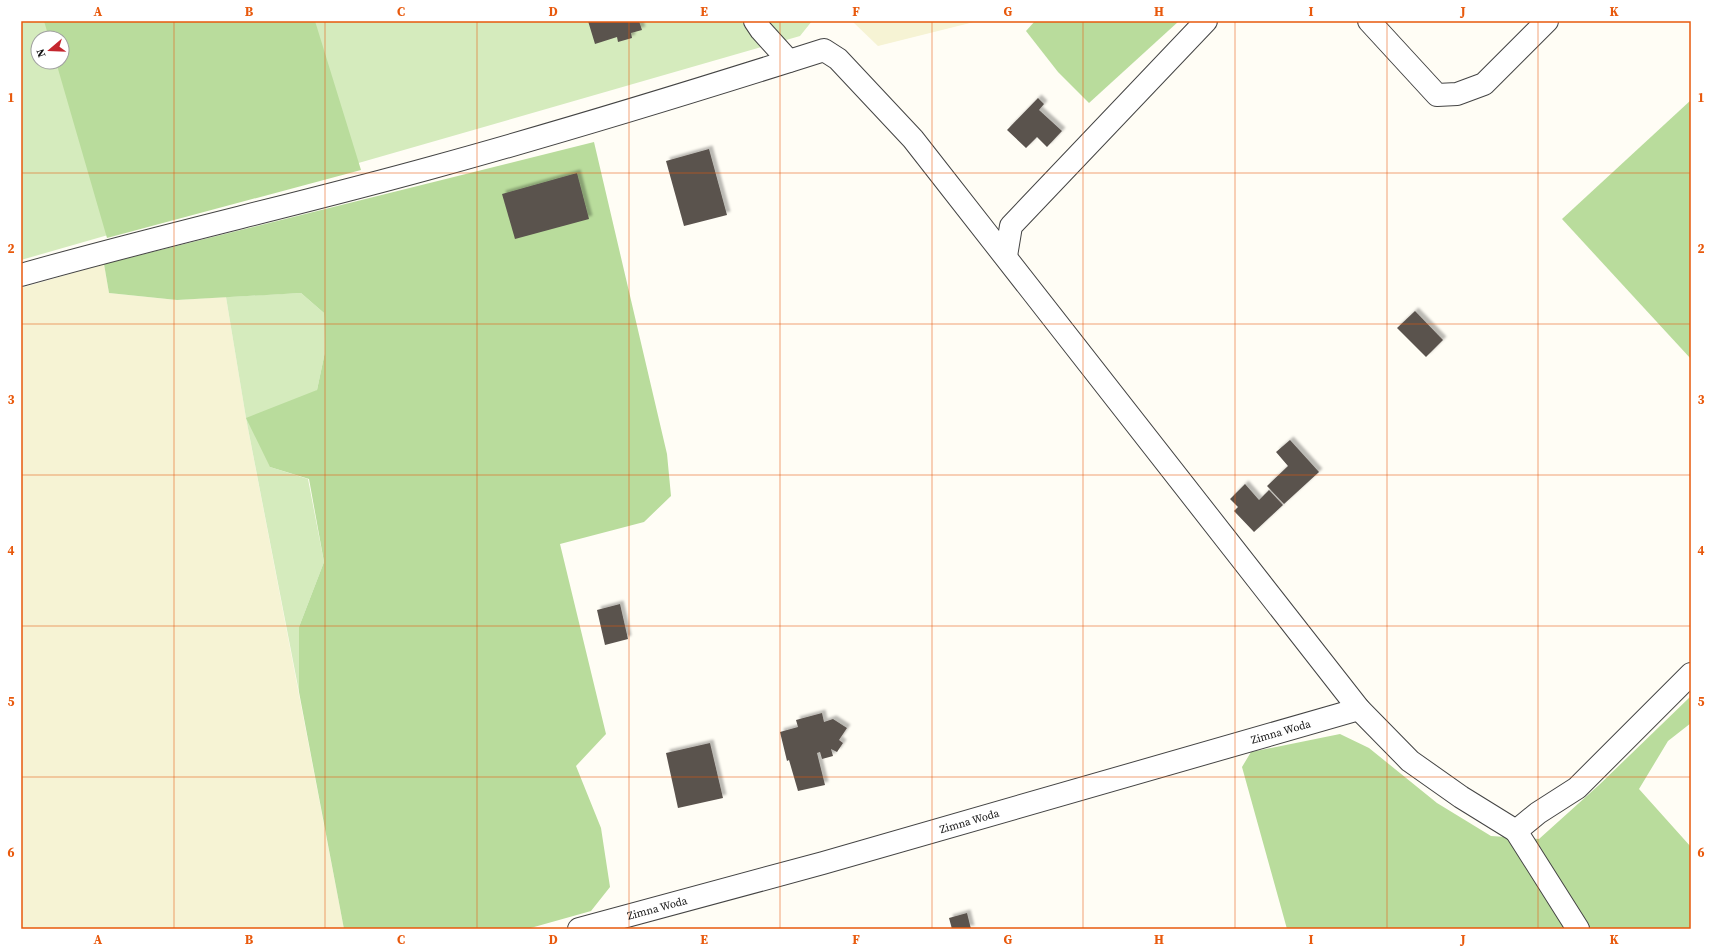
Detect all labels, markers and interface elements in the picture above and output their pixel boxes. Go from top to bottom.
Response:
text: A [94,3,103,20]
text: B [245,3,254,20]
text: C [397,3,405,20]
text: D [548,3,558,20]
text: E [700,3,708,20]
text: F [852,3,860,20]
text: G [1004,3,1013,20]
text: H [1154,3,1164,20]
text: I [1308,3,1314,20]
text: J [1459,3,1466,20]
text: K [1609,3,1619,20]
north arrow [30,30,70,70]
text: N [33,47,49,59]
text: 1 [7,89,15,106]
text: 1 [1697,89,1705,106]
text: 2 [7,240,15,257]
text: 2 [1697,240,1705,257]
text: 3 [7,391,15,408]
text: 3 [1697,391,1705,408]
text: 4 [7,542,15,559]
text: 4 [1697,542,1705,559]
text: 5 [7,693,15,710]
text: 5 [1697,693,1705,710]
street label: Zimna Woda [1249,716,1313,748]
street label: Zimna Woda [938,806,1001,837]
text: 6 [7,844,15,861]
text: 6 [1697,844,1705,861]
street label: Zimna Woda [626,893,689,924]
text: A [94,931,103,948]
text: B [245,931,254,948]
text: C [397,931,405,948]
text: D [548,931,558,948]
text: E [700,931,708,948]
text: F [852,931,860,948]
text: G [1004,931,1013,948]
text: H [1154,931,1164,948]
text: I [1308,931,1314,948]
text: J [1459,931,1466,948]
text: K [1609,931,1619,948]

